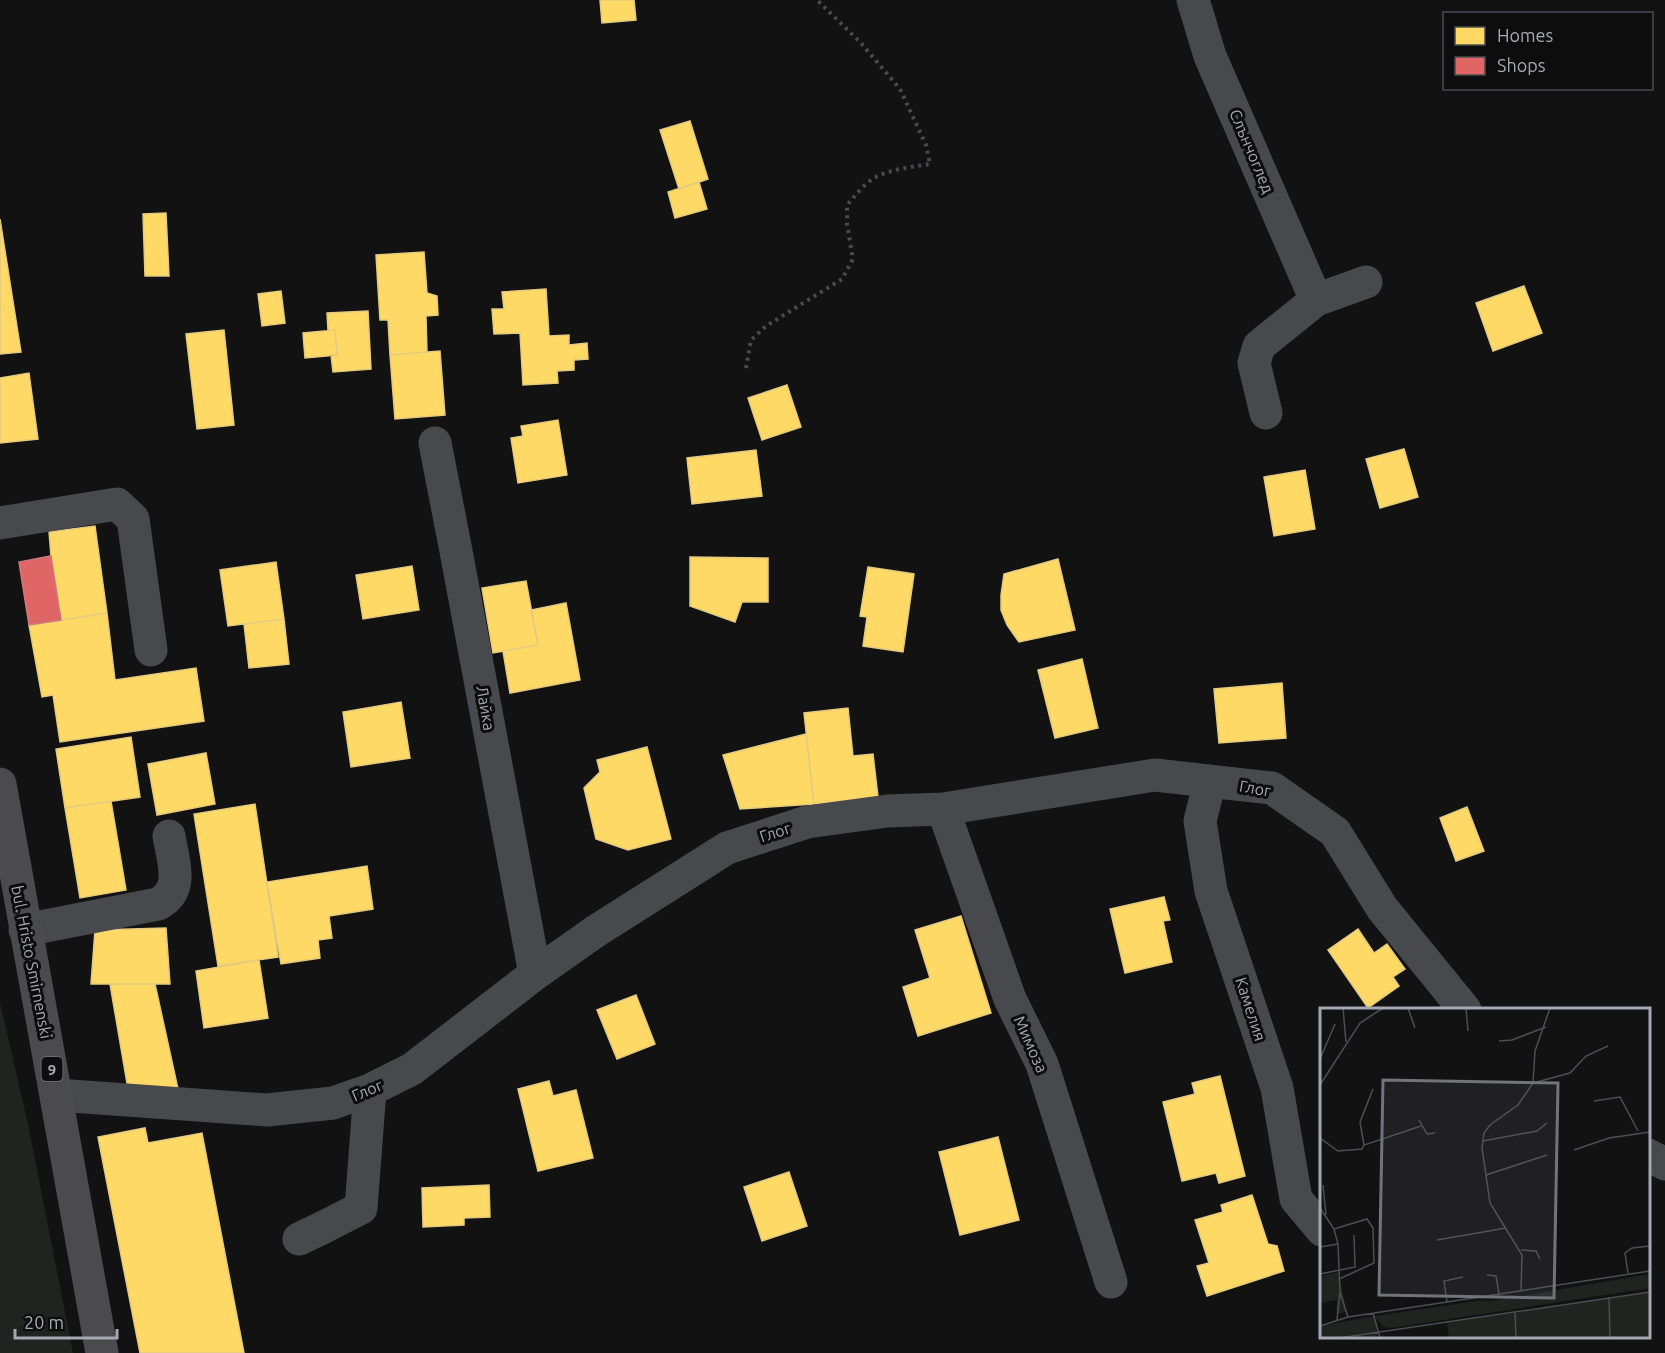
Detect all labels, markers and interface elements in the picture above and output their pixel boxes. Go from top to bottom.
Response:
legend [1443,12,1653,90]
text: Homes [1497,25,1554,45]
text: Shops [1497,55,1546,75]
street label: Слънчоглед [1226,106,1278,196]
street label: Лайка [473,684,499,732]
street label: Глог [1238,776,1273,800]
street label: Глог [757,818,793,845]
street label: bul. Hristo Smirnenski [8,884,56,1040]
street label: Камелия [1232,975,1270,1043]
inset map [1320,1008,1650,1338]
street label: Мимоза [1011,1013,1051,1075]
road number: 9 [42,1057,62,1081]
street label: Глог [349,1075,386,1104]
scale bar [15,1302,117,1340]
text: 20 m [24,1312,64,1332]

